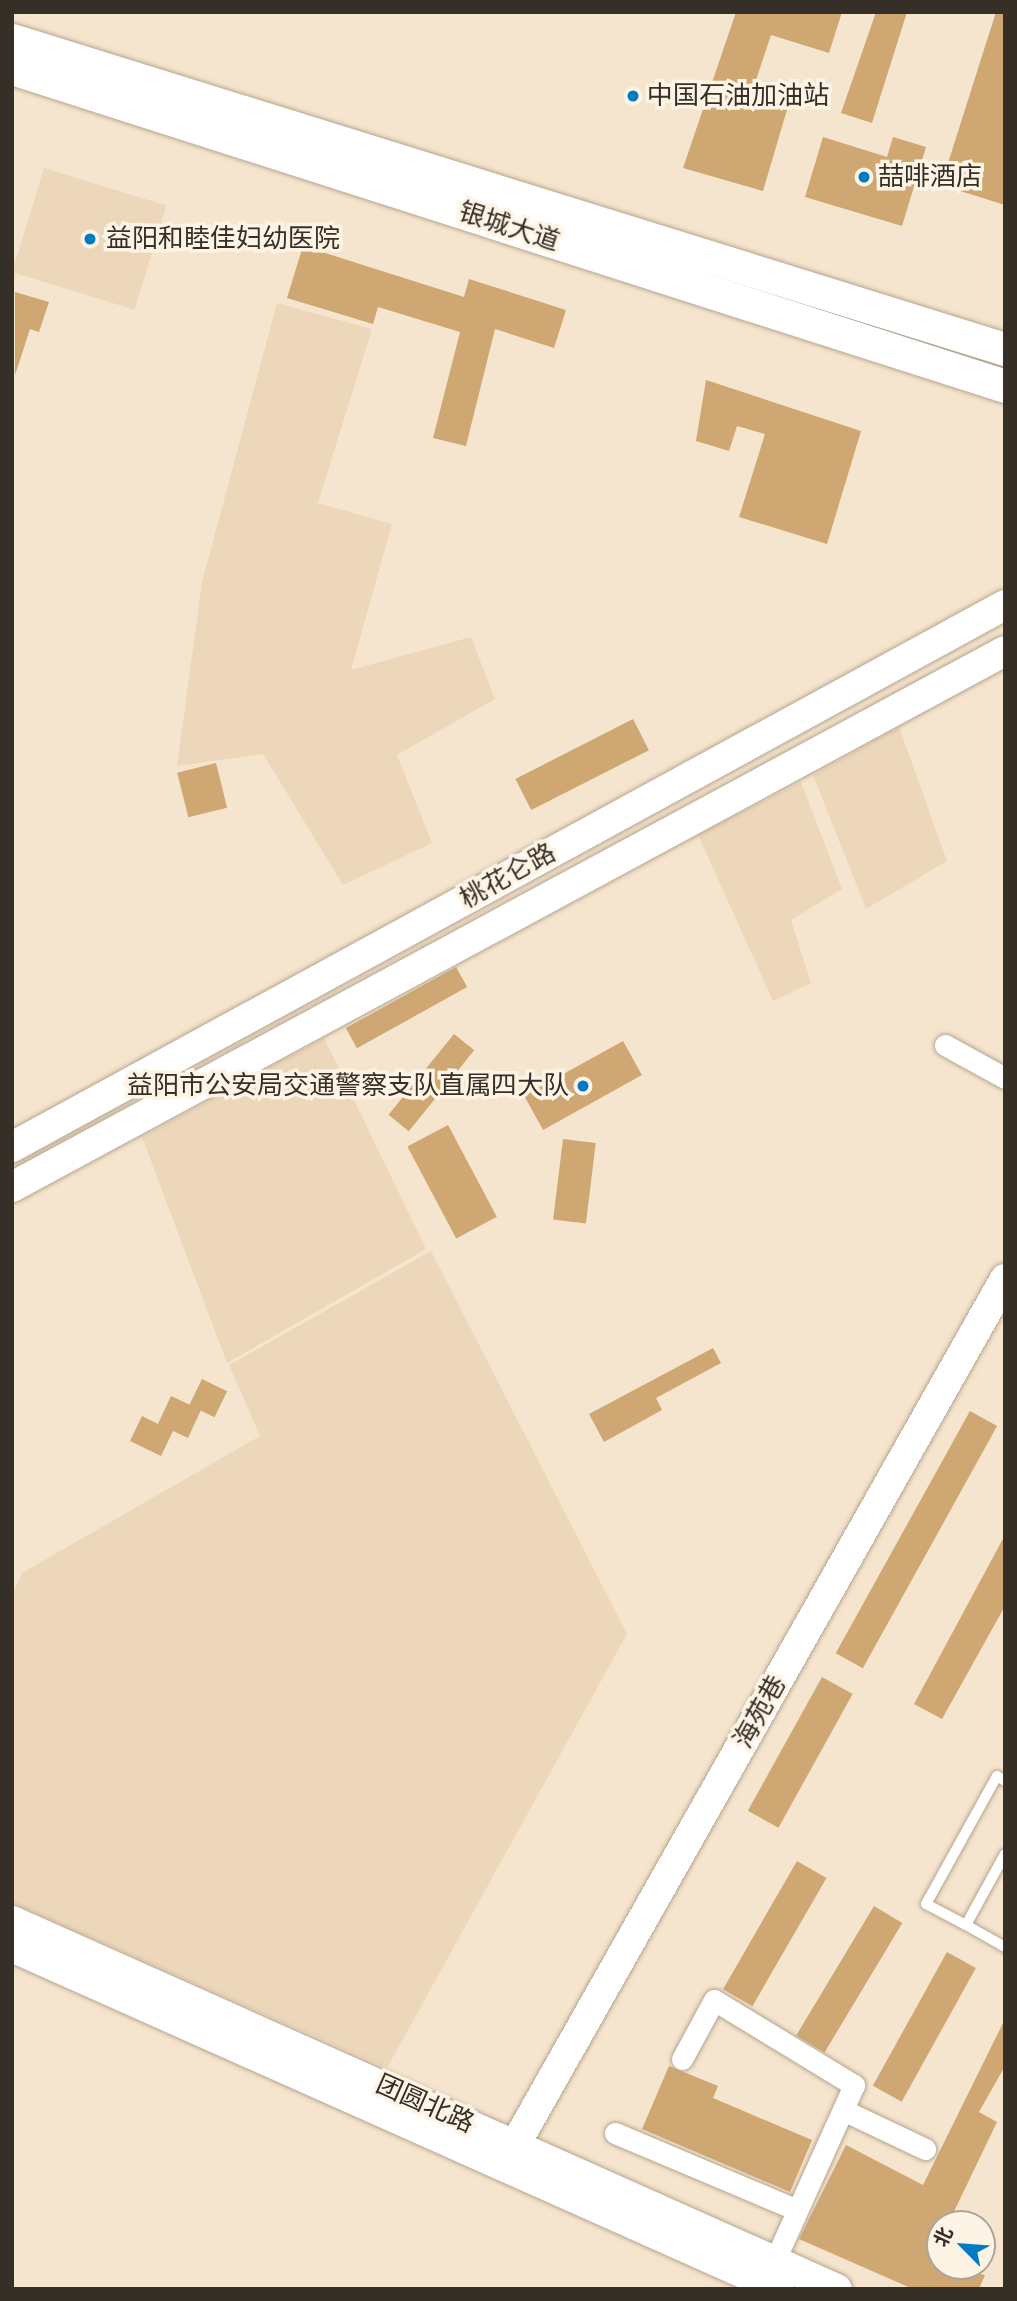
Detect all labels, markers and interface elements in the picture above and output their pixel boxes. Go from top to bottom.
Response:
place label: 中国石油加油站 [647,80,829,112]
marker: 中国石油加油站 [625,88,641,104]
place label: 喆啡酒店 [878,161,982,193]
marker: 喆啡酒店 [856,169,872,185]
street label: 银城大道 [455,196,563,258]
place label: 益阳和睦佳妇幼医院 [106,223,340,255]
marker: 益阳和睦佳妇幼医院 [80,229,100,249]
street label: 桃花仑路 [455,837,561,915]
place label: 益阳市公安局交通警察支队直属四大队 [127,1070,569,1102]
marker: 益阳市公安局交通警察支队直属四大队 [575,1078,591,1094]
street label: 海苑巷 [727,1670,793,1754]
street label: 团圆北路 [371,2069,479,2139]
north arrow [926,2210,996,2280]
text: 北 [927,2222,960,2251]

